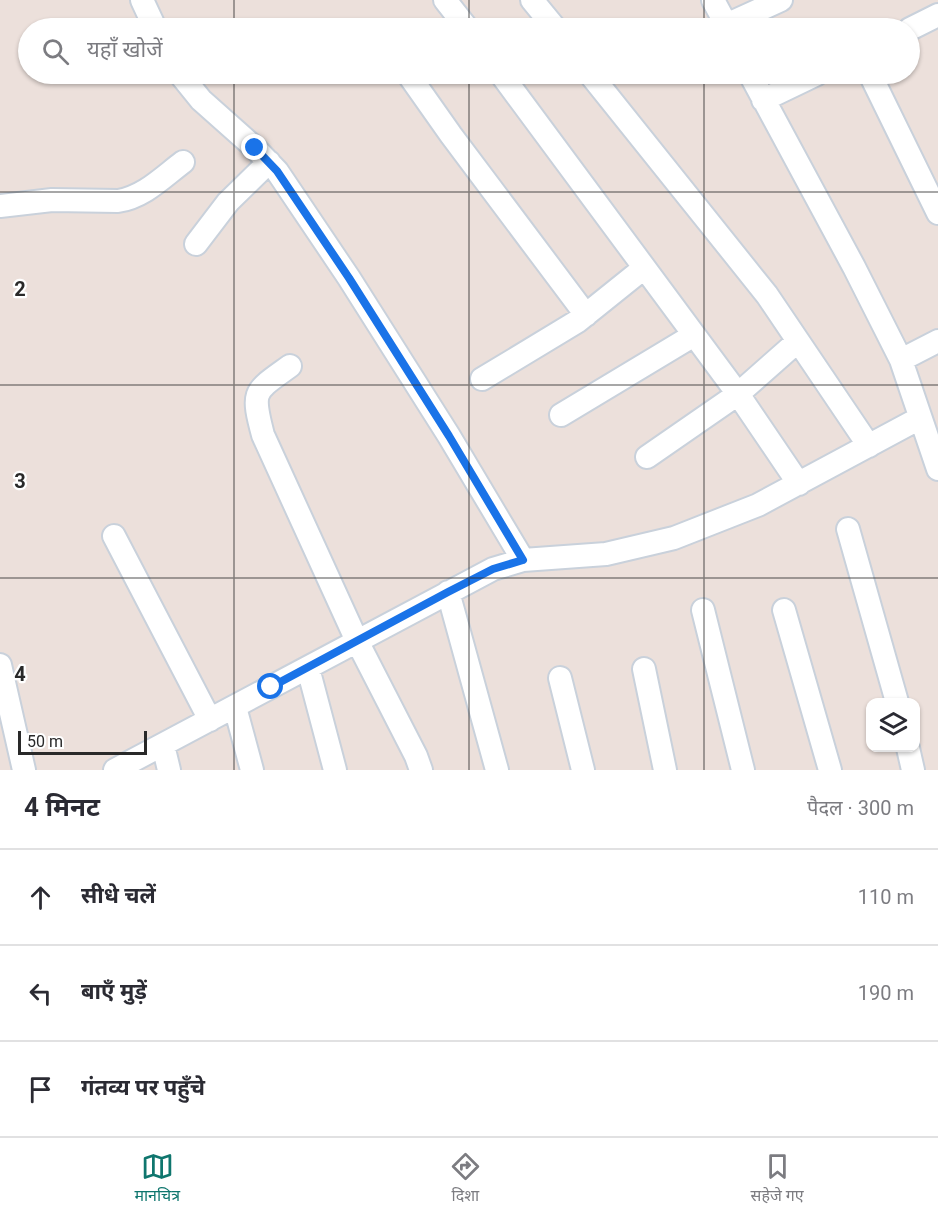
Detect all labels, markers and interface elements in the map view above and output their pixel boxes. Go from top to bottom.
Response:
search box [18,18,920,84]
icon: search [39,35,72,68]
text: यहाँ खोजें [87,37,163,62]
route end [241,134,267,160]
text: 2 [14,277,26,301]
text: 3 [14,469,26,493]
text: 4 [14,662,26,686]
route start [257,673,283,699]
map controls [866,698,920,752]
button: layers [866,698,920,752]
scale bar [18,728,147,756]
text: 50 m [27,732,63,751]
text: 4 मिनट [24,792,100,822]
text: पैदल · 300 m [807,796,914,820]
icon: ahead [24,881,57,914]
text: सीधे चलें [81,883,156,908]
text: 110 m [858,885,914,909]
icon: left [24,977,57,1010]
text: बाएँ मुड़ें [81,979,147,1004]
text: 190 m [858,981,914,1005]
icon: arrive [24,1073,57,1106]
text: गंतव्य पर पहुँचे [81,1075,205,1100]
tab: मानचित्र [134,1150,180,1208]
tab: दिशा [449,1150,482,1208]
tab: सहेजे गए [751,1150,804,1208]

